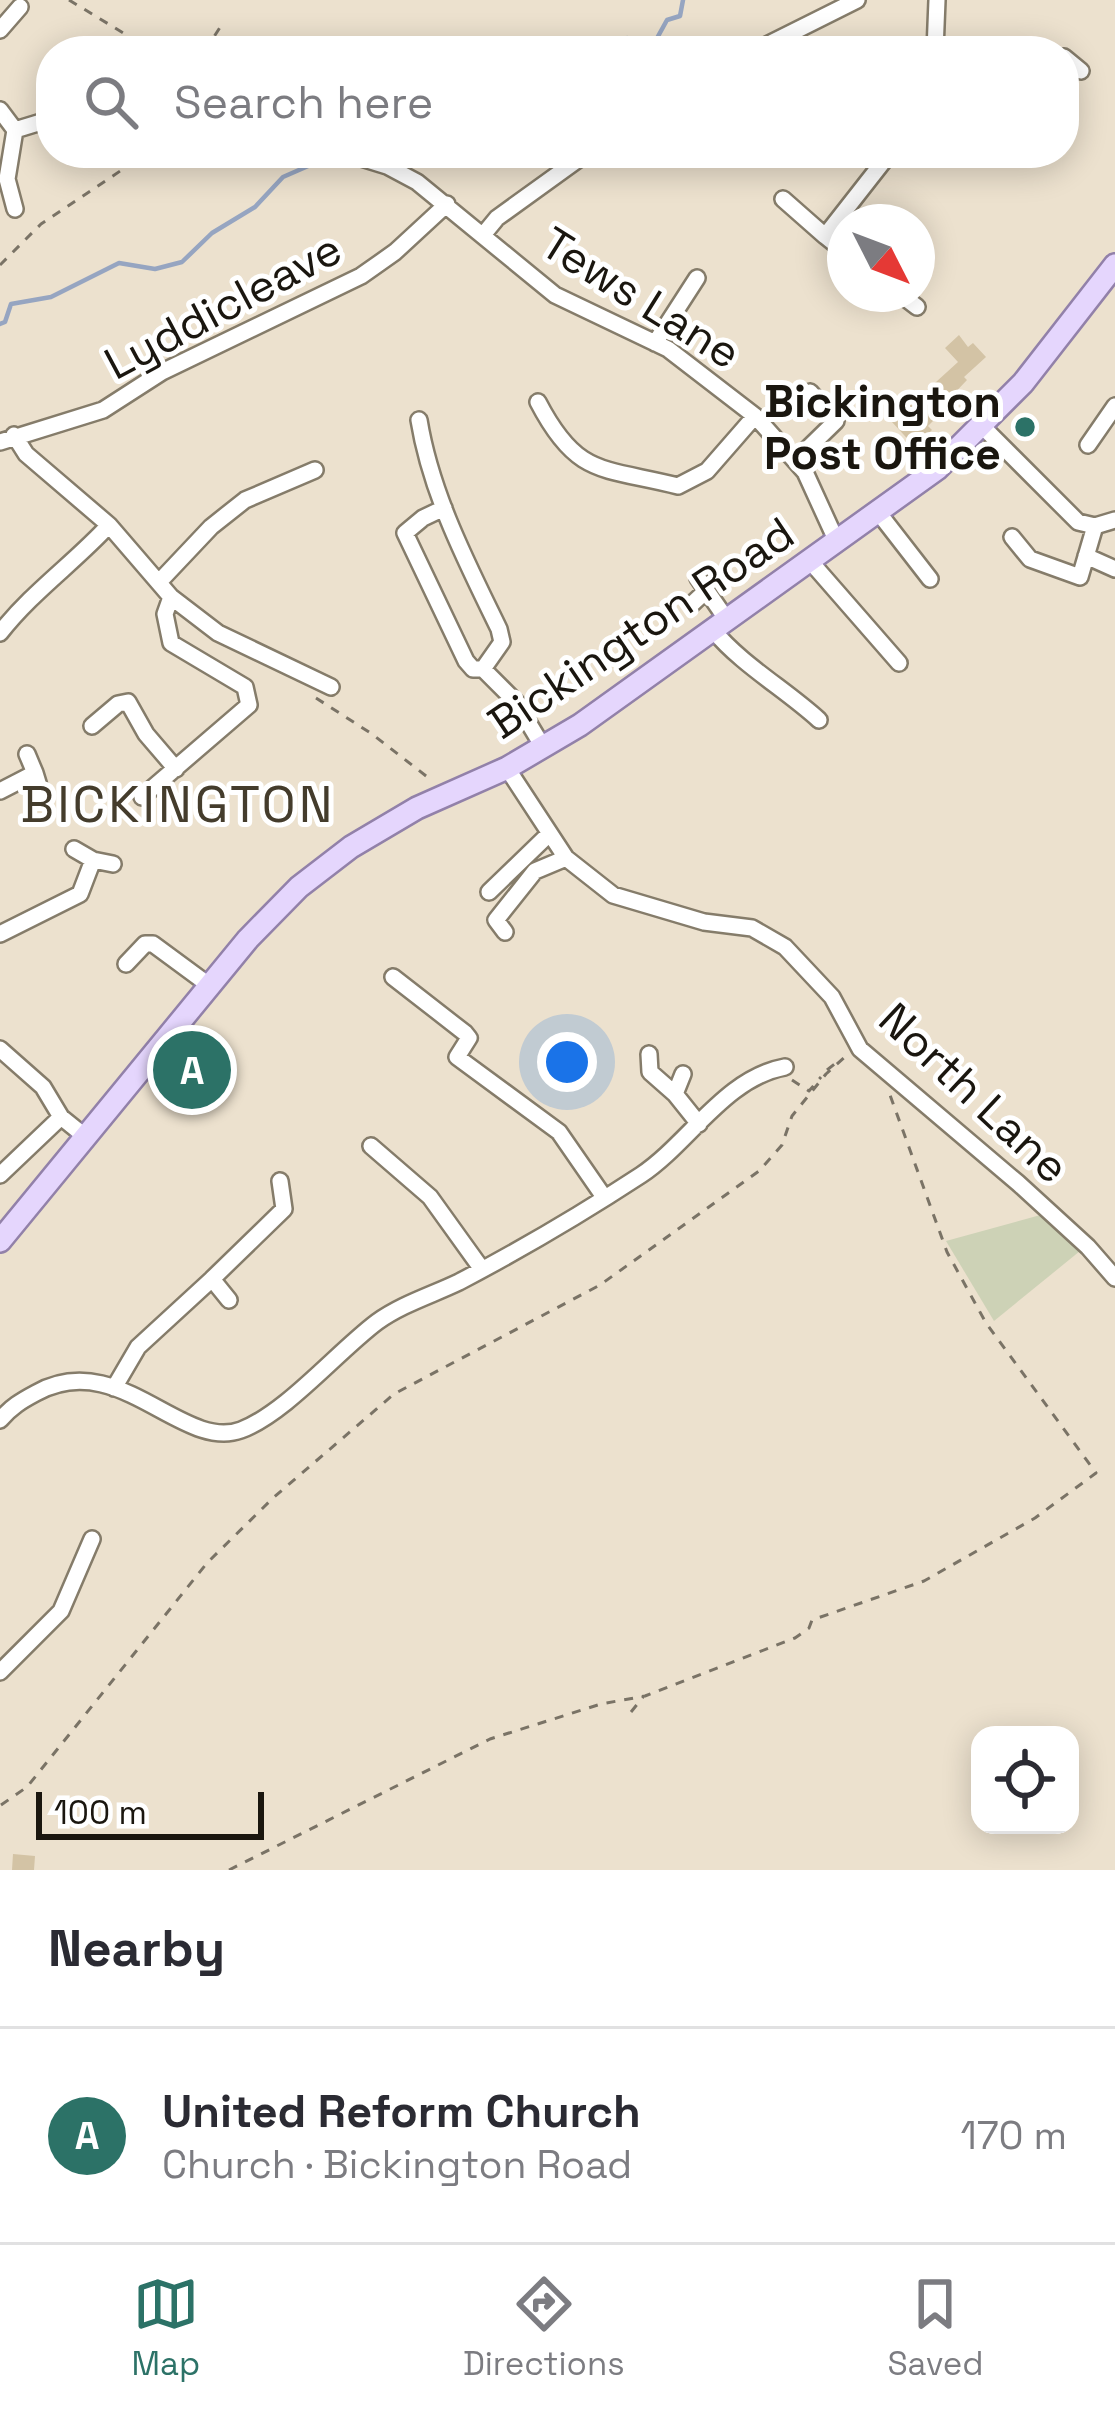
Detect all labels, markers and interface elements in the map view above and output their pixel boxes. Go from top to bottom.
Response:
search box [36,36,1079,168]
icon: search [78,69,144,135]
text: Search here [174,74,433,131]
north arrow [827,204,935,312]
street label: Tews Lane [531,215,751,381]
street label: Lyddicleave [95,220,351,392]
place label: Bickington Post Office [764,373,1001,482]
marker: Bickington Post Office [1012,414,1038,440]
street label: Bickington Road [477,505,805,751]
district label: BICKINGTON [20,772,336,837]
street label: North Lane [867,991,1081,1195]
pin: A [153,1025,231,1115]
your location [537,1032,597,1092]
map controls [971,1726,1079,1834]
button: locate [971,1726,1079,1834]
scale bar [36,1786,264,1839]
text: 100 m [54,1792,147,1834]
text: Nearby [48,1916,225,1981]
text: United Reform Church [162,2083,641,2140]
text: A [75,2111,99,2160]
text: 170 m [960,2111,1067,2160]
text: Church · Bickington Road [162,2140,632,2189]
tab: Map [131,2271,200,2385]
tab: Directions [463,2271,625,2385]
tab: Saved [887,2271,984,2385]

